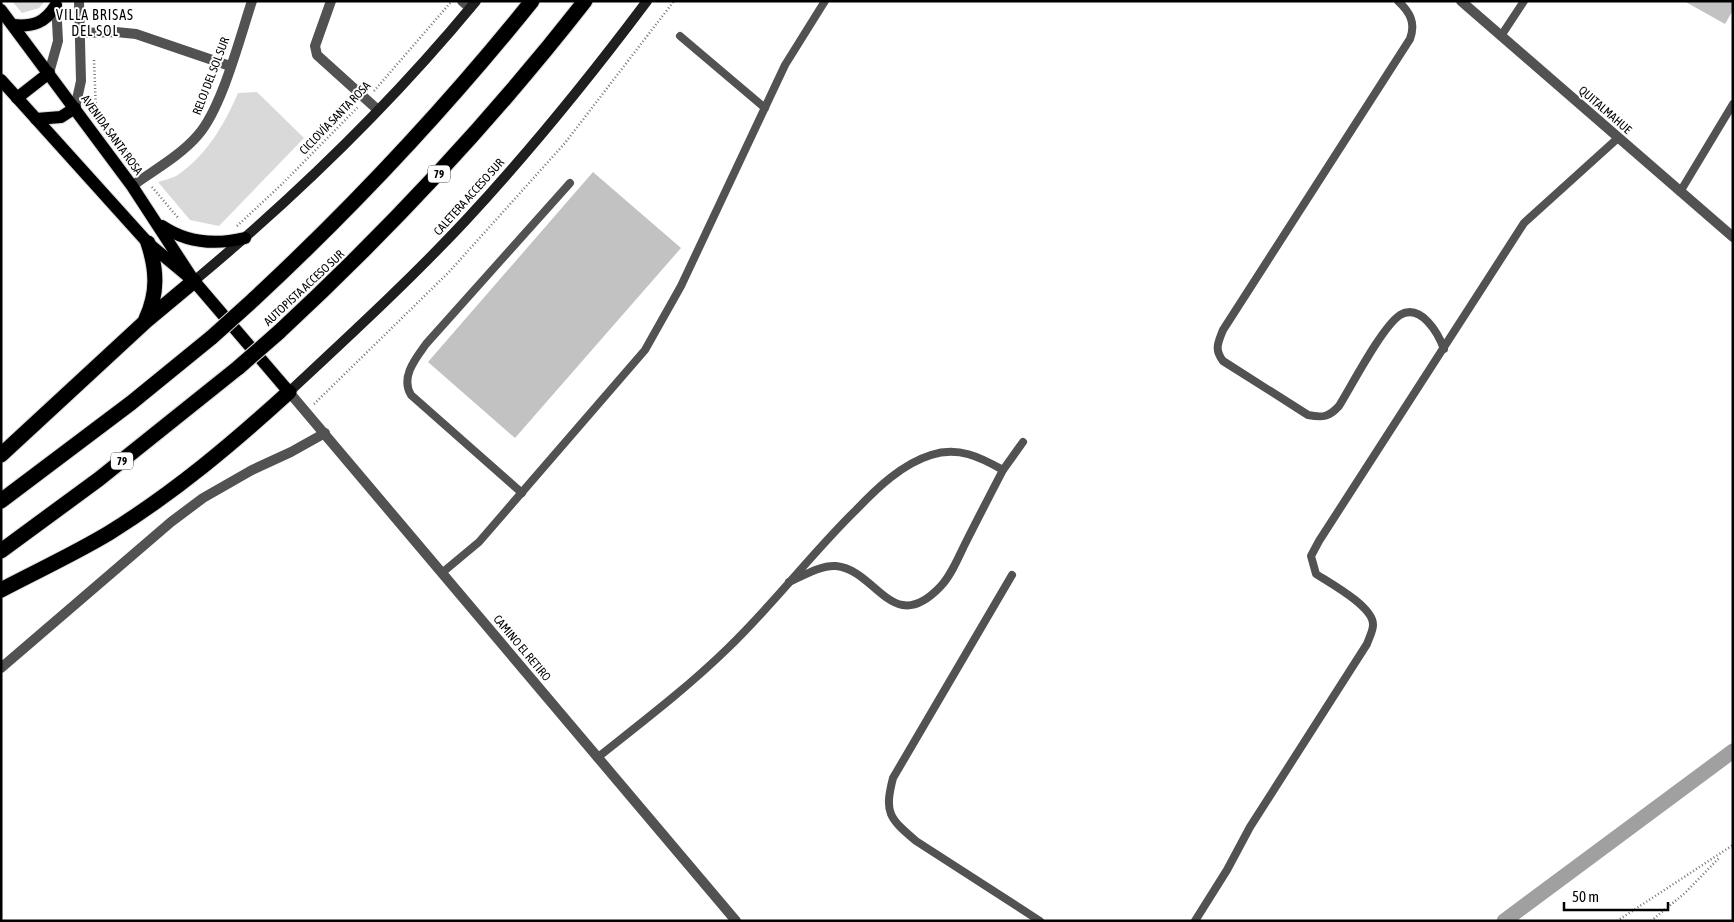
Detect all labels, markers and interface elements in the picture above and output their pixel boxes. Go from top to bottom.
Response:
district label: VILLA BRISAS DEL SOL [56,7,134,39]
street label: RELOJ DEL SOL SUR [190,35,232,117]
street label: CICLOVÍA SANTA ROSA [297,79,373,157]
street label: QUITALMAHUE [1576,83,1634,137]
street label: AVENIDA SANTA ROSA [78,92,146,178]
street label: CALETERA ACCESO SUR [431,156,507,238]
road number: 79 [428,165,450,182]
street label: AUTOPISTA ACCESO SUR [261,247,347,329]
road number: 79 [111,452,133,470]
street label: CAMINO EL RETIRO [490,612,554,684]
scale bar [1564,880,1668,912]
text: 50 m [1572,888,1599,905]

